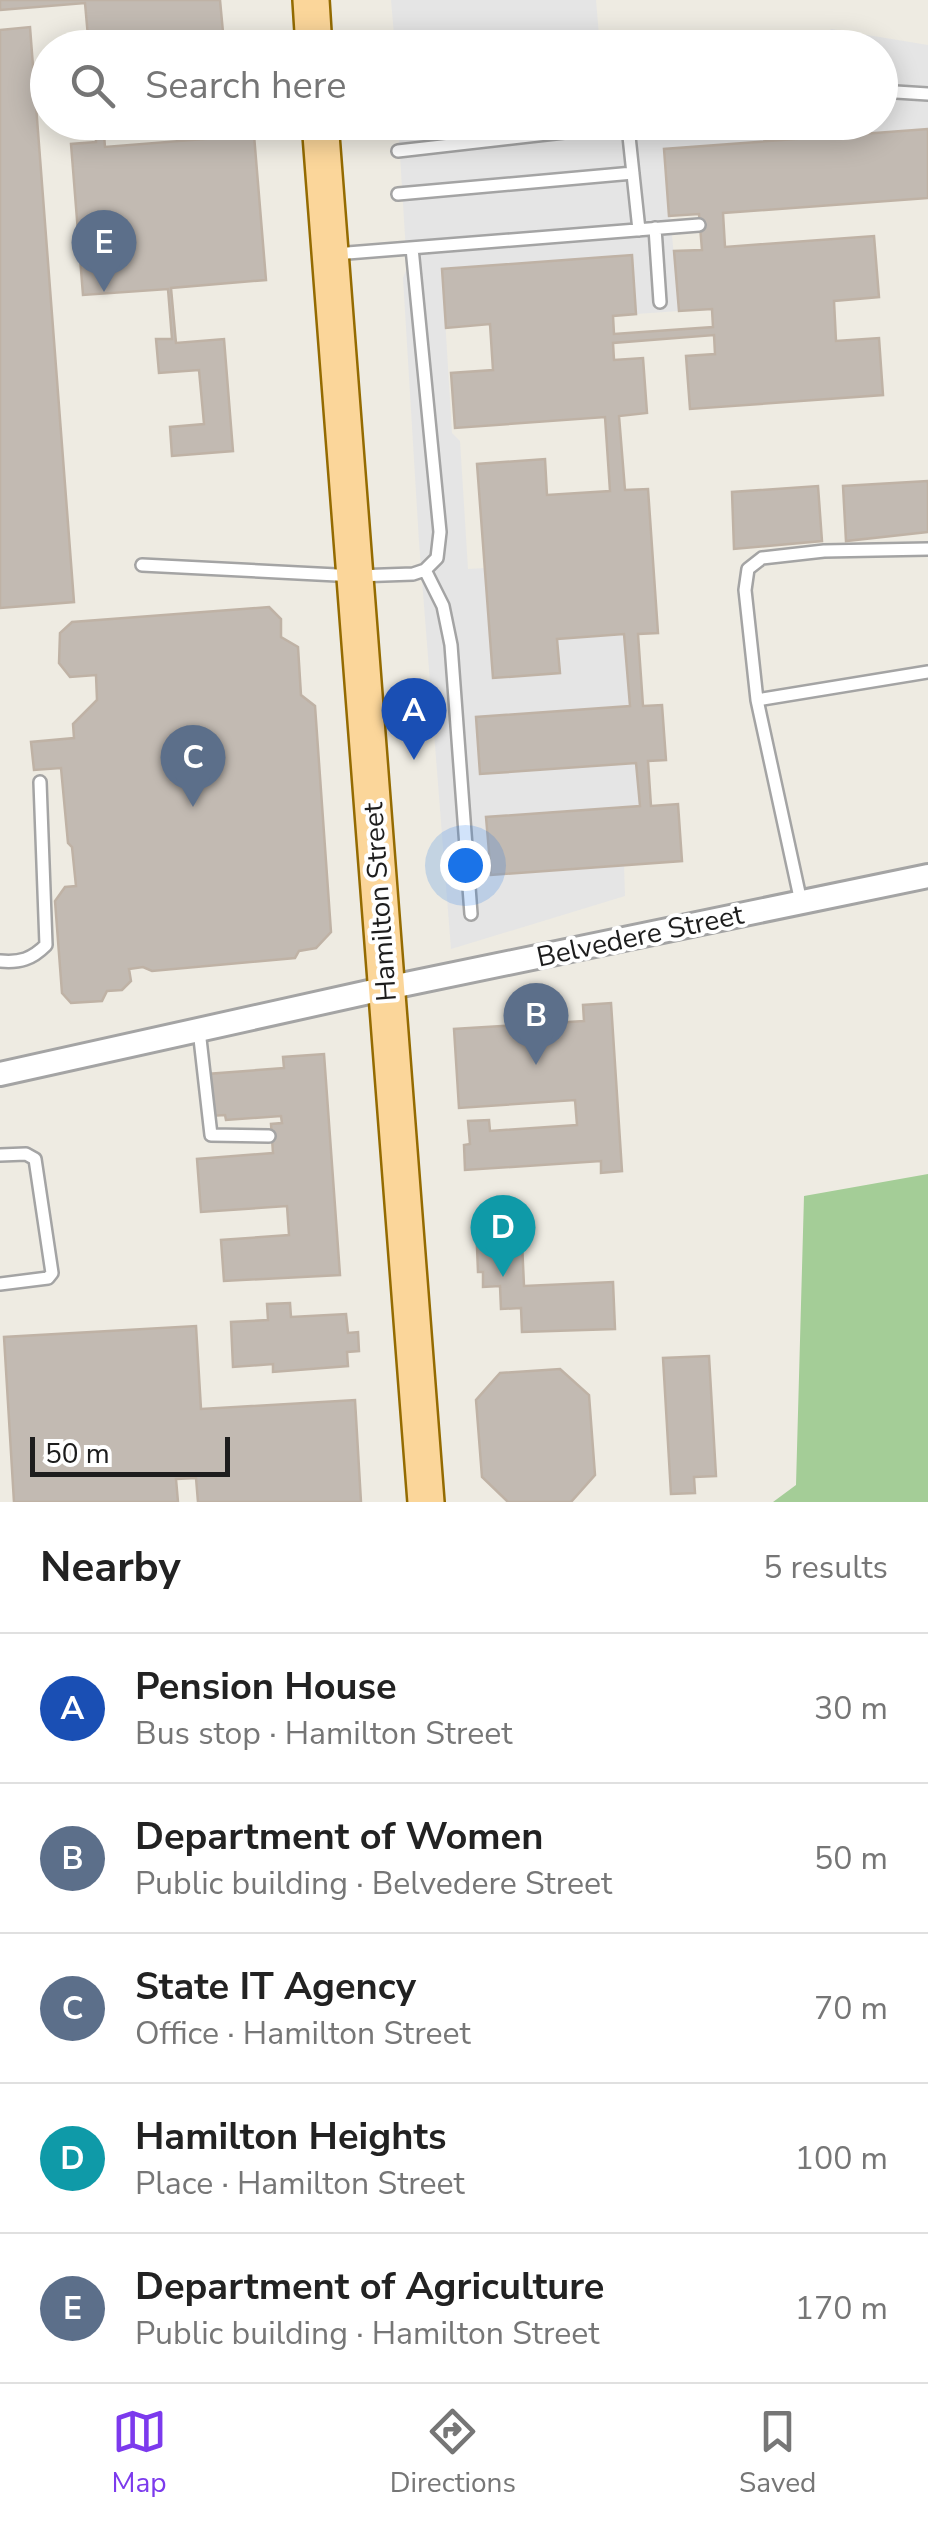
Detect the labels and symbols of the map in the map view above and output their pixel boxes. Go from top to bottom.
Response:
pin: E [72,210,136,292]
pin: A [382,678,446,760]
pin: C [160,724,226,807]
street label: Hamilton Street [354,801,406,1003]
your location [440,840,491,891]
street label: Belvedere Street [533,895,747,976]
pin: B [504,982,568,1065]
pin: D [470,1194,536,1277]
scale bar [30,1432,230,1476]

